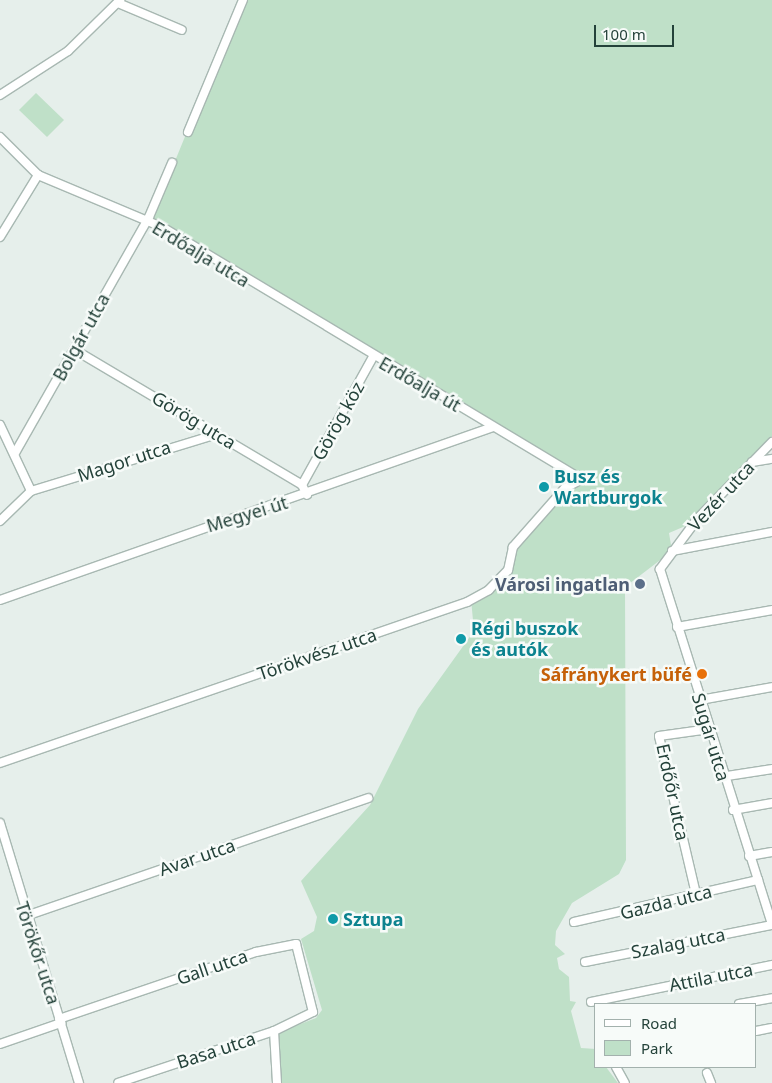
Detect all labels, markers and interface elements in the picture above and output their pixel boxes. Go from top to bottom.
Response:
scale bar [597,15,677,47]
text: 100 m [602,24,646,44]
street label: Erdőalja utca [148,217,254,291]
street label: Bolgár utca [48,289,114,385]
street label: Erdőalja út [375,352,465,416]
street label: Görög köz [308,378,368,464]
street label: Görög utca [148,387,240,453]
street label: Magor utca [75,436,173,486]
street label: Vezér utca [683,457,759,535]
place label: Busz és Wartburgok [554,466,662,508]
marker: Busz és Wartburgok [538,481,550,493]
street label: Megyei út [204,491,290,537]
place label: Városi ingatlan [495,573,630,595]
marker: Városi ingatlan [634,578,646,590]
place label: Régi buszok és autók [471,618,578,660]
street label: Törökvész utca [255,624,379,684]
marker: Régi buszok és autók [455,633,467,645]
place label: Sáfránykert büfé [541,663,692,685]
marker: Sáfránykert büfé [696,668,708,680]
street label: Sugár utca [687,690,735,784]
street label: Erdőőr utca [652,742,694,842]
street label: Avar utca [156,834,238,880]
street label: Gazda utca [618,880,714,924]
street label: Törökőr utca [11,899,65,1007]
place label: Sztupa [343,908,403,930]
marker: Sztupa [327,913,339,925]
street label: Szalag utca [629,923,727,963]
street label: Gall utca [174,945,250,989]
street label: Attila utca [667,958,755,996]
legend [594,1003,757,1068]
text: Road [641,1013,677,1033]
street label: Basa utca [174,1027,258,1073]
text: Park [641,1038,673,1058]

